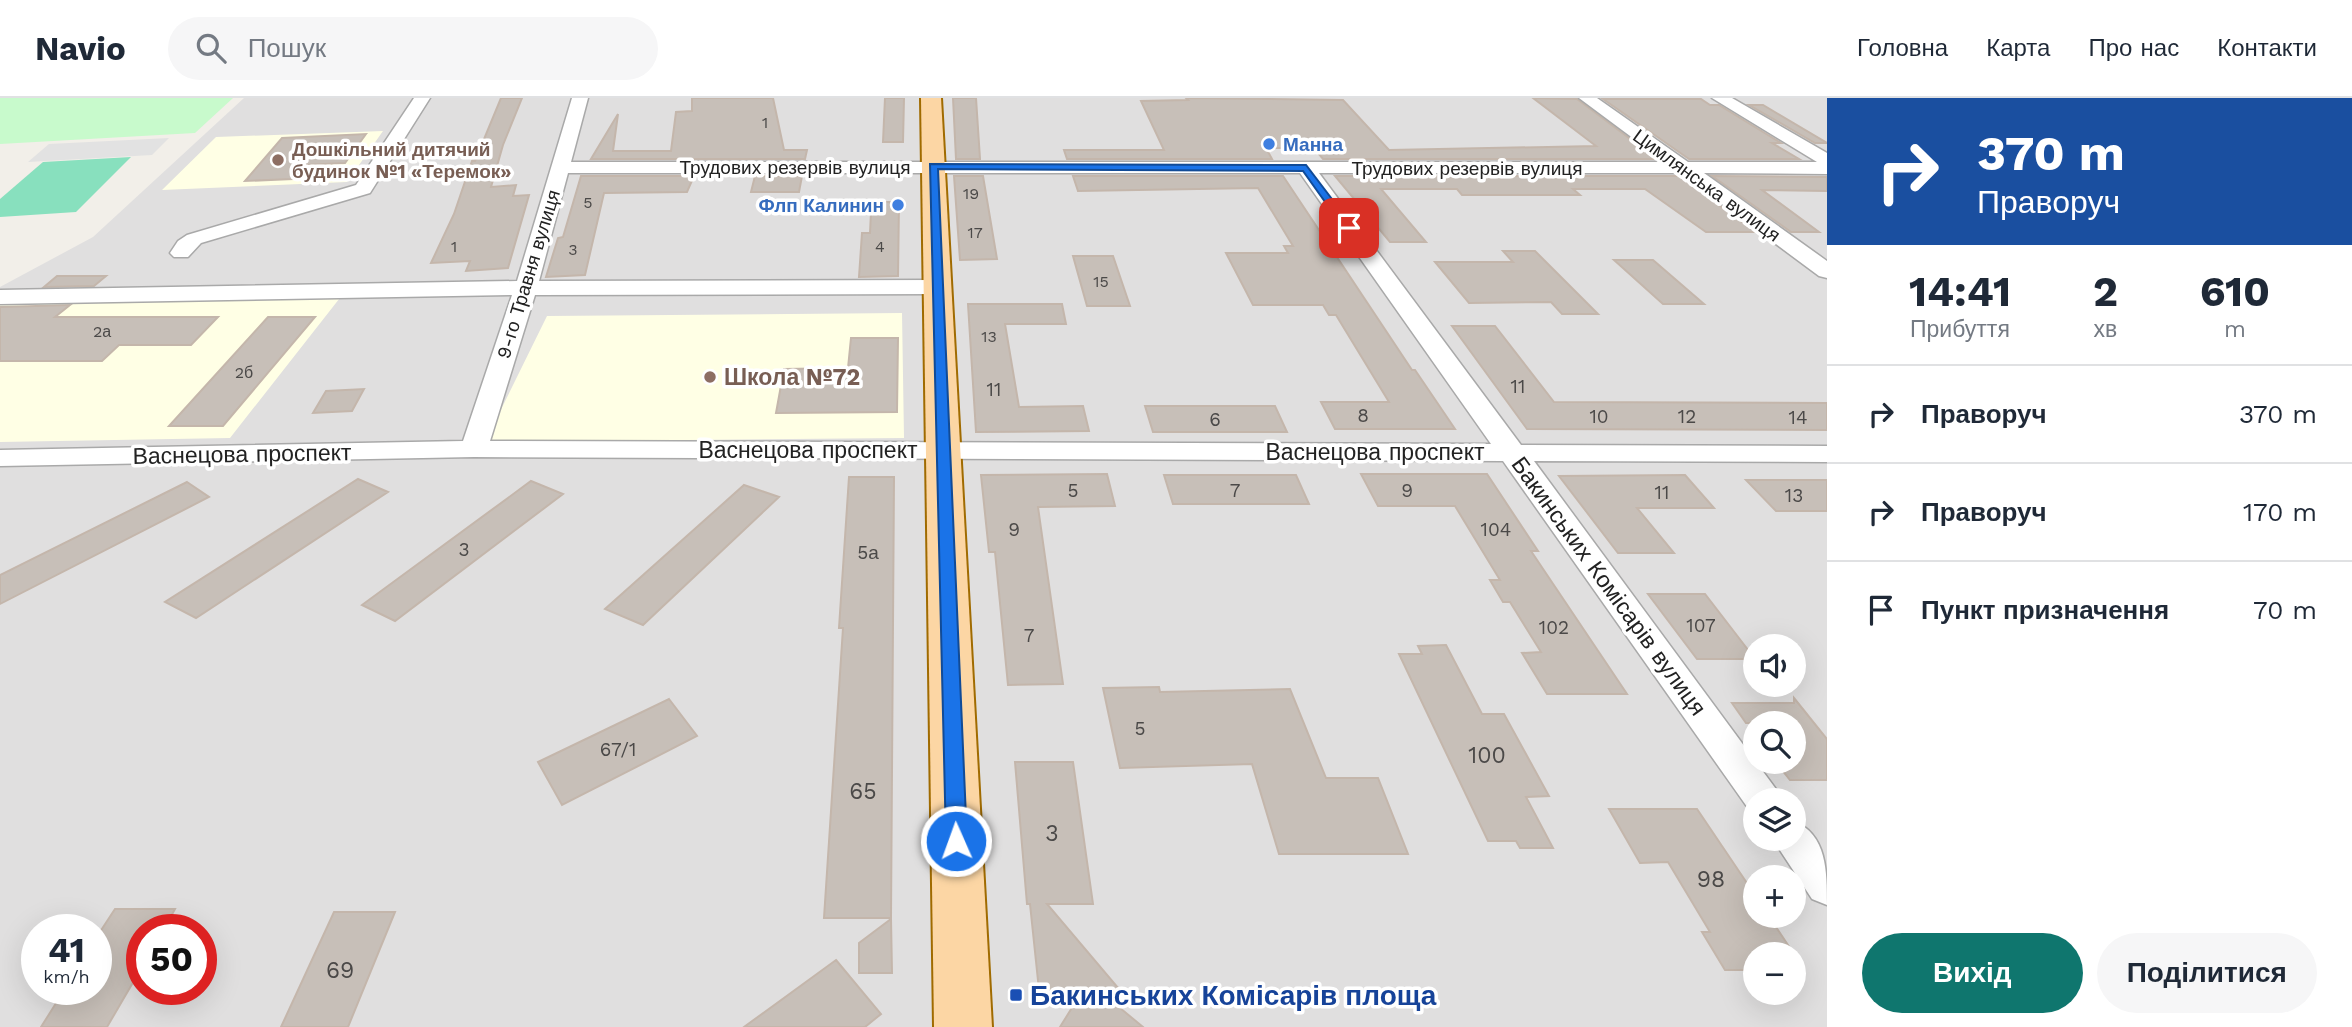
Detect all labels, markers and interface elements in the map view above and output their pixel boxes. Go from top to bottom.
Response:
search box [168,17,658,80]
text: Navio [35,29,126,68]
icon: search [192,29,230,67]
text: Пошук [248,33,326,63]
text: Головна [1857,34,1948,62]
text: Карта [1986,34,2050,62]
text: Про нас [2088,34,2179,62]
text: Контакти [2217,34,2317,62]
house number: 1 [762,113,768,132]
street label: Цимлянська вулиця [1629,124,1785,247]
text: 370 m [1977,124,2125,182]
icon: right [1862,126,1953,217]
place label: Манна [1283,133,1344,156]
marker: Манна [1261,136,1277,152]
place label: Дошкільний дитячий будинок №1 «Теремок» [292,138,511,183]
marker: Дошкільний дитячий будинок №1 «Теремок» [270,152,286,168]
street label: Трудових резервів вулиця [680,156,910,179]
street label: Трудових резервів вулиця [1352,157,1582,180]
text: Праворуч [1977,183,2120,221]
house number: 19 [963,184,979,203]
street label: 9-го Травня вулиця [492,187,565,361]
house number: 5 [583,193,593,212]
place label: Флп Калинин [758,194,884,217]
marker: Флп Калинин [890,197,906,213]
pin [1319,198,1379,258]
icon: arrive [1330,209,1368,247]
house number: 17 [967,223,983,242]
house number: 1 [451,237,457,256]
house number: 4 [875,237,885,256]
house number: 3 [568,240,578,259]
text: 14:41 [1909,267,2011,316]
text: 2 [2093,267,2118,316]
text: 610 [2200,267,2270,316]
house number: 15 [1093,272,1109,291]
text: Прибуття [1910,316,2010,343]
text: хв [2094,316,2117,343]
text: m [2224,316,2246,343]
house number: 2а [93,322,111,341]
house number: 13 [981,327,997,346]
house number: 2б [235,363,253,382]
place label: Школа №72 [724,364,860,391]
marker: Школа №72 [702,369,718,385]
house number: 11 [1511,375,1525,398]
house number: 11 [987,378,1001,401]
icon: right [1862,395,1900,433]
text: Праворуч [1921,399,2047,429]
text: 370 m [2239,399,2317,429]
house number: 8 [1357,404,1369,427]
house number: 10 [1589,405,1609,428]
house number: 12 [1678,405,1696,428]
house number: 14 [1788,406,1808,429]
house number: 6 [1209,408,1221,431]
street label: Васнецова проспект [698,437,918,464]
street label: Васнецова проспект [132,439,352,470]
street label: Васнецова проспект [1265,439,1485,466]
street label: Бакинських Комісарів вулиця [1506,452,1712,721]
house number: 5 [1067,479,1079,502]
house number: 7 [1230,479,1240,502]
house number: 9 [1401,479,1413,502]
house number: 11 [1655,481,1669,504]
house number: 13 [1785,484,1803,507]
icon: right [1862,493,1900,531]
text: Праворуч [1921,497,2047,527]
text: 170 m [2243,497,2317,527]
house number: 9 [1008,518,1020,541]
house number: 104 [1481,518,1511,541]
house number: 3 [458,538,470,561]
house number: 5а [857,541,879,564]
icon: arrive [1862,591,1900,629]
text: Пункт призначення [1921,595,2169,625]
text: 70 m [2253,595,2317,625]
house number: 107 [1686,614,1716,637]
house number: 102 [1539,616,1569,639]
house number: 7 [1024,624,1034,647]
map controls [1743,634,1806,1005]
button: sound [1743,634,1806,697]
button: search [1743,711,1806,774]
house number: 5 [1134,717,1146,740]
house number: 67/1 [600,738,636,761]
house number: 100 [1468,742,1506,769]
house number: 65 [849,778,877,805]
button: layers [1743,788,1806,851]
position arrow [919,804,993,878]
house number: 3 [1045,820,1059,847]
button: + [1743,865,1806,928]
house number: 98 [1697,866,1725,893]
speed limit sign: 50 [126,914,217,1005]
text: 41 [48,929,85,971]
button: Вихід [1862,933,2083,1013]
button: Поділитися [2097,933,2317,1013]
button: − [1743,942,1806,1005]
house number: 69 [326,957,354,984]
text: km/h [43,966,90,987]
place label: Бакинських Комісарів площа [1030,979,1437,1012]
marker: Бакинських Комісарів площа [1008,987,1024,1003]

